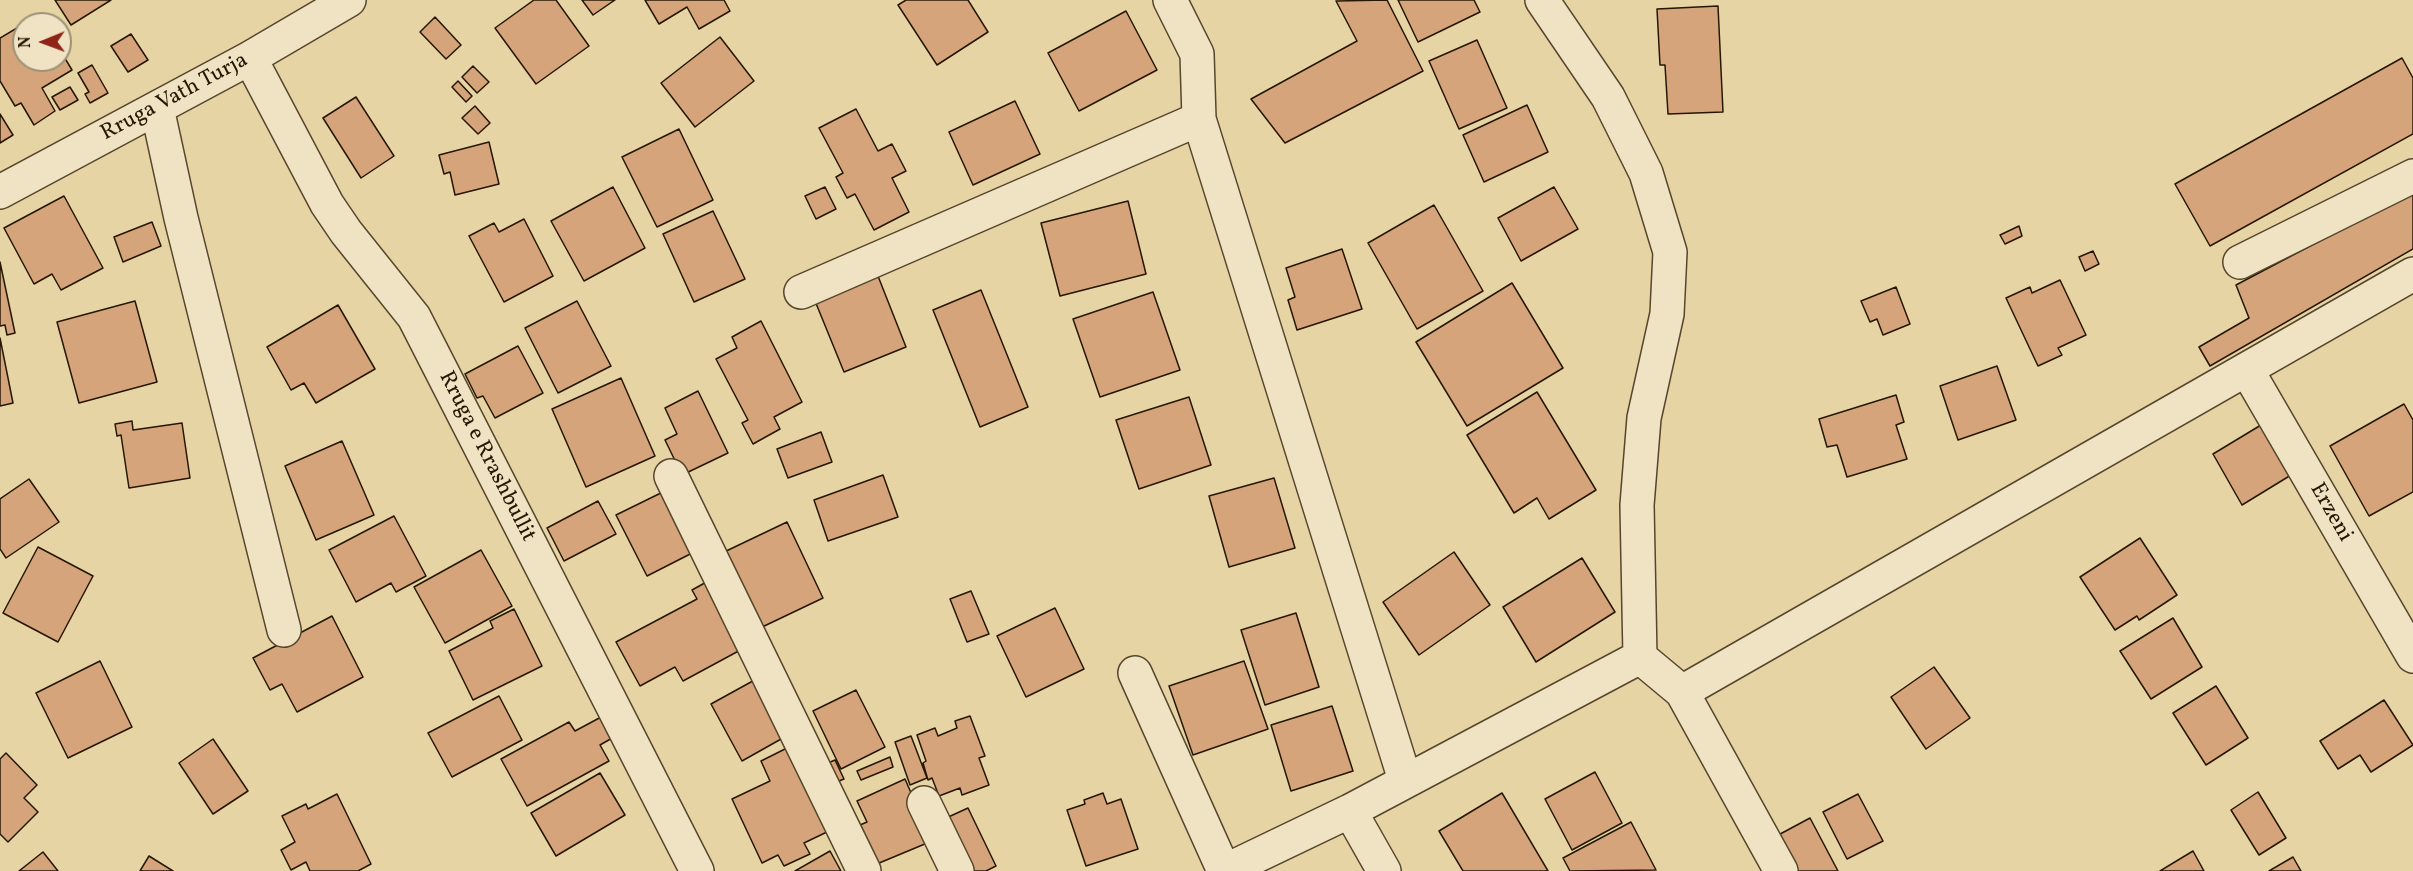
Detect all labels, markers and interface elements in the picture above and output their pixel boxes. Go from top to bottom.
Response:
north arrow [12,12,72,72]
text: N [15,36,37,48]
street label: Rruga Vath Turja [97,48,253,148]
street label: Rruga e Rrashbullit [432,367,540,547]
street label: Erzeni [2303,479,2357,547]

